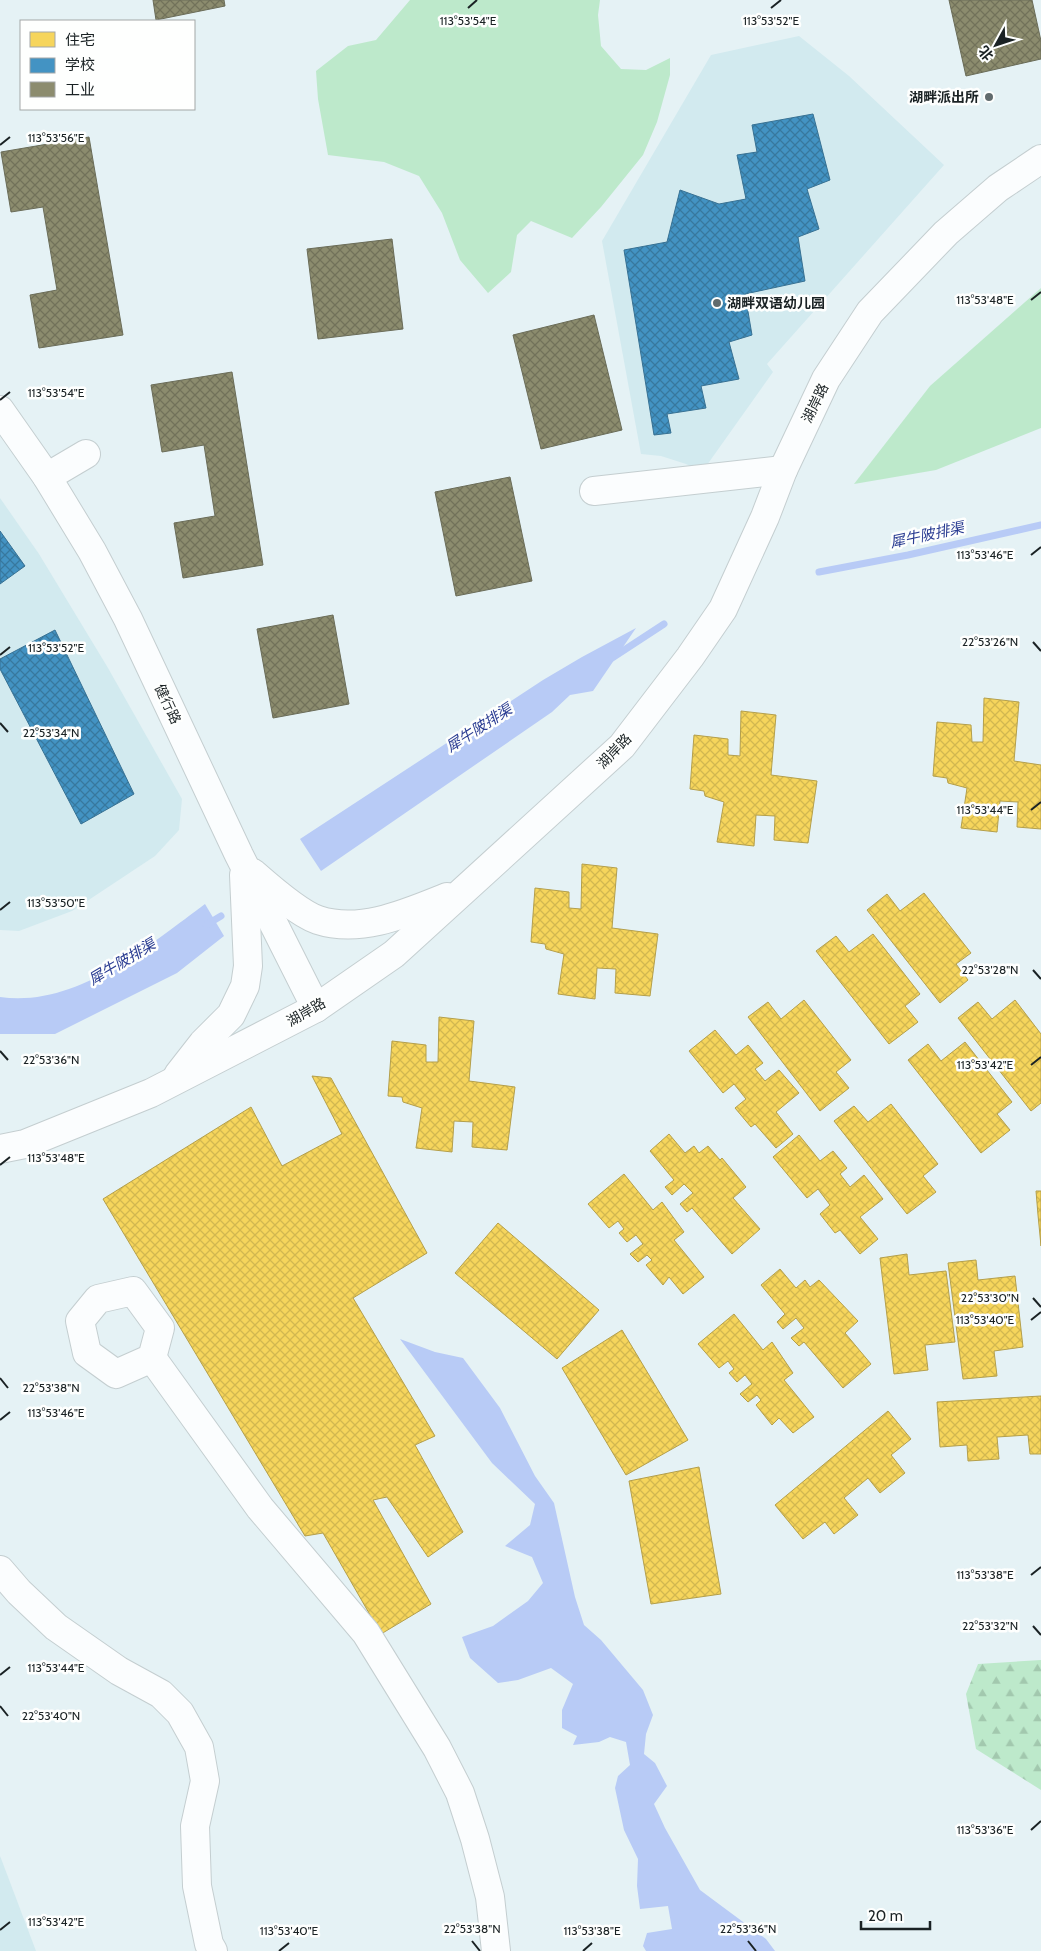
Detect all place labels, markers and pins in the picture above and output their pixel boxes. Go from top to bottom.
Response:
place label: 湖畔派出所 [909,88,979,106]
marker: 湖畔派出所 [983,91,995,103]
place label: 湖畔双语幼儿园 [727,294,825,312]
marker: 湖畔双语幼儿园 [711,297,723,309]

